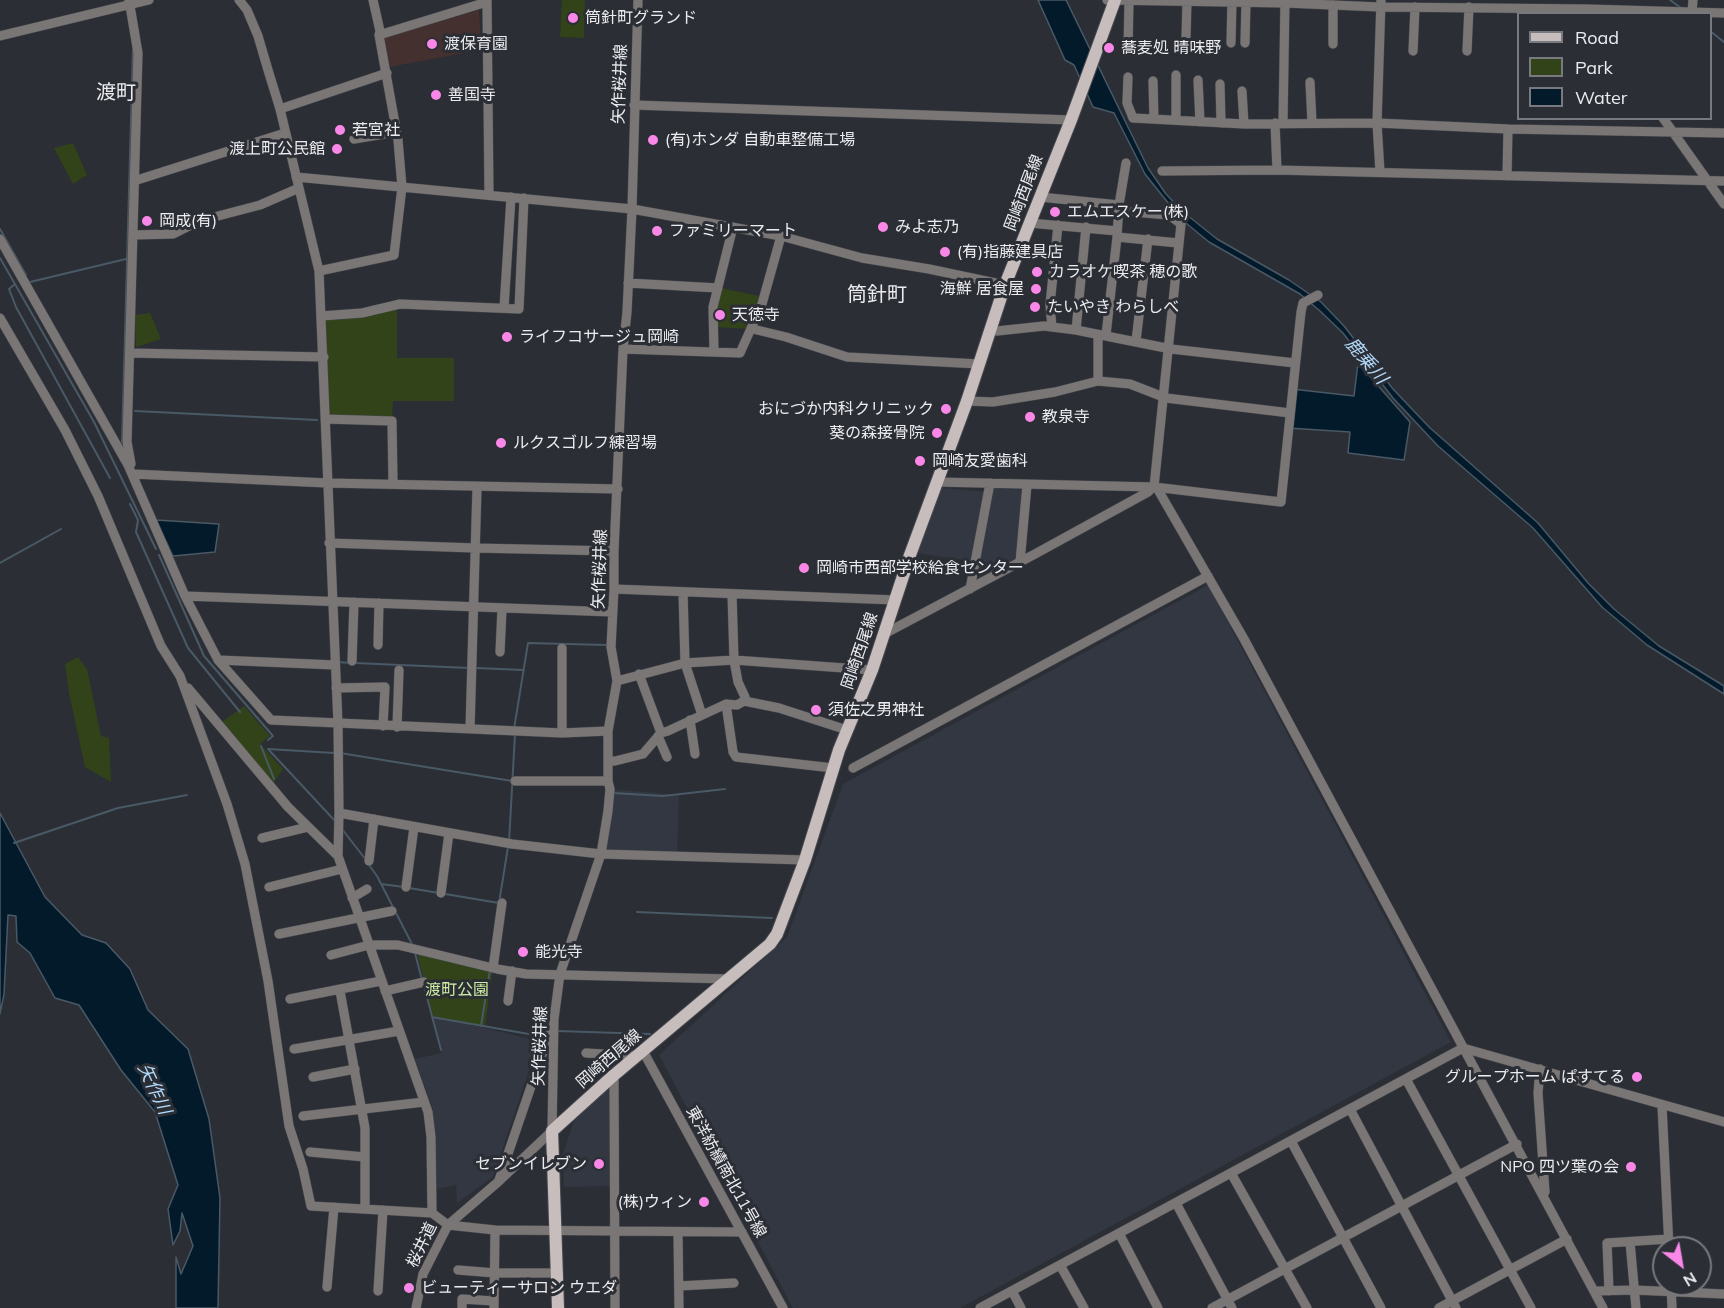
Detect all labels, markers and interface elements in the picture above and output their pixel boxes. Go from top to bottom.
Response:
place label: 筒針町グランド [585,8,697,28]
marker: 筒針町グランド [566,11,580,25]
legend [1517,12,1712,120]
text: Road [1575,26,1619,49]
place label: 渡保育園 [444,34,508,54]
marker: 渡保育園 [425,37,439,51]
place label: 蕎麦処 晴味野 [1121,38,1221,58]
marker: 蕎麦処 晴味野 [1102,41,1116,55]
street label: 矢作桜井線 [609,44,631,124]
text: Park [1575,56,1613,79]
district label: 渡町 [96,81,136,105]
place label: 善国寺 [448,85,496,105]
text: Water [1575,86,1627,109]
marker: 善国寺 [429,88,443,102]
place label: 若宮社 [352,120,400,140]
marker: 若宮社 [333,123,347,137]
place label: (有)ホンダ 自動車整備工場 [665,130,855,150]
marker: (有)ホンダ 自動車整備工場 [646,133,660,147]
place label: 渡上町公民館 [229,139,325,159]
marker: 渡上町公民館 [330,142,344,156]
street label: 岡崎西尾線 [1001,152,1047,234]
place label: エムエスケー(株) [1067,202,1189,222]
marker: エムエスケー(株) [1048,205,1062,219]
place label: 岡成(有) [159,211,217,231]
marker: 岡成(有) [140,214,154,228]
place label: みよ志乃 [895,217,959,237]
marker: みよ志乃 [876,220,890,234]
place label: ファミリーマート [669,221,797,241]
marker: ファミリーマート [650,224,664,238]
place label: (有)指藤建具店 [957,242,1063,262]
marker: (有)指藤建具店 [938,245,952,259]
place label: カラオケ喫茶 穂の歌 [1049,262,1197,282]
marker: カラオケ喫茶 穂の歌 [1030,265,1044,279]
place label: 海鮮 居食屋 [940,279,1024,299]
marker: 海鮮 居食屋 [1029,282,1043,296]
district label: 筒針町 [847,283,907,307]
place label: たいやき わらしべ [1047,297,1179,317]
marker: たいやき わらしべ [1028,300,1042,314]
place label: 天徳寺 [732,305,780,325]
marker: 天徳寺 [713,308,727,322]
place label: ライフコサージュ岡崎 [519,327,679,347]
marker: ライフコサージュ岡崎 [500,330,514,344]
water label: 鹿乗川 [1340,333,1392,389]
place label: おにづか内科クリニック [758,399,934,419]
marker: おにづか内科クリニック [939,402,953,416]
place label: 教泉寺 [1042,407,1090,427]
marker: 教泉寺 [1023,410,1037,424]
place label: 葵の森接骨院 [829,423,925,443]
marker: 葵の森接骨院 [930,426,944,440]
place label: ルクスゴルフ練習場 [513,433,657,453]
marker: ルクスゴルフ練習場 [494,436,508,450]
place label: 岡崎友愛歯科 [932,451,1028,471]
marker: 岡崎友愛歯科 [913,454,927,468]
street label: 矢作桜井線 [589,529,611,609]
place label: 岡崎市西部学校給食センター [816,558,1024,578]
marker: 岡崎市西部学校給食センター [797,561,811,575]
street label: 岡崎西尾線 [838,610,882,692]
place label: 須佐之男神社 [828,700,924,720]
marker: 須佐之男神社 [809,703,823,717]
place label: 能光寺 [535,942,583,962]
marker: 能光寺 [516,945,530,959]
park label: 渡町公園 [425,980,489,1000]
street label: 矢作桜井線 [529,1006,551,1086]
street label: 岡崎西尾線 [573,1026,645,1092]
water label: 矢作川 [133,1060,175,1118]
place label: グループホーム ぱすてる [1445,1067,1625,1087]
marker: グループホーム ぱすてる [1630,1070,1644,1084]
street label: 東洋紡績南北11号線 [682,1103,770,1241]
place label: セブンイレブン [475,1154,587,1174]
marker: セブンイレブン [592,1157,606,1171]
place label: NPO 四ツ葉の会 [1500,1157,1619,1177]
marker: NPO 四ツ葉の会 [1624,1160,1638,1174]
place label: (株)ウィン [618,1192,692,1212]
marker: (株)ウィン [697,1195,711,1209]
street label: 桜井道 [403,1219,441,1271]
north arrow [1652,1236,1712,1296]
text: N [1680,1268,1701,1291]
place label: ビューティーサロン ウエダ [421,1278,617,1298]
marker: ビューティーサロン ウエダ [402,1281,416,1295]

